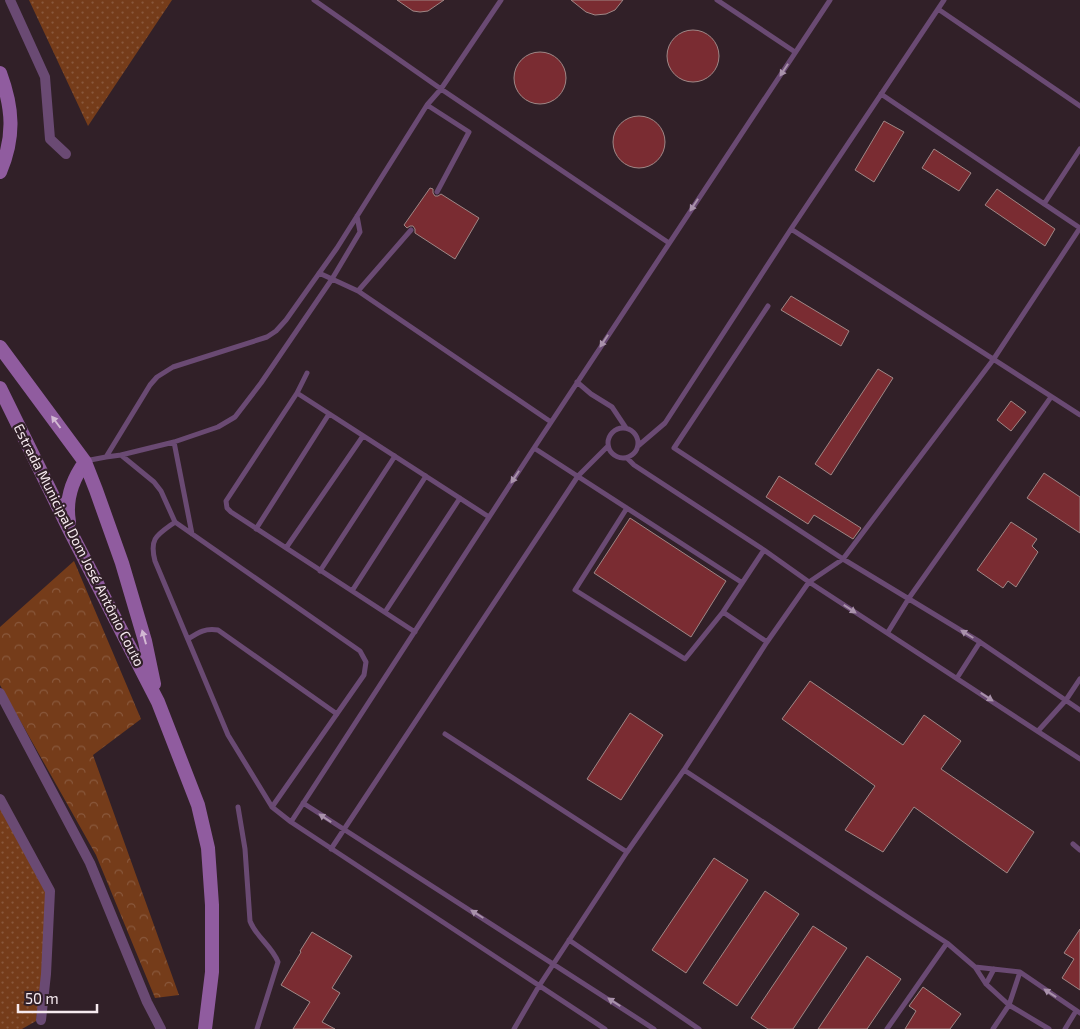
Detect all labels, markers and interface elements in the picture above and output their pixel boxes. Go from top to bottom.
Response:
one-way arrow [779,63,788,77]
one-way arrow [689,199,699,212]
one-way arrow [600,334,609,348]
one-way arrow [51,415,61,429]
street label: Estrada Municipal Dom José Antônio Couto [11,421,148,669]
one-way arrow [510,470,520,483]
one-way arrow [844,604,857,613]
one-way arrow [139,629,147,644]
one-way arrow [960,630,974,639]
one-way arrow [980,692,993,702]
one-way arrow [318,813,332,823]
one-way arrow [470,910,484,919]
scale bar [18,982,96,1014]
one-way arrow [1043,988,1057,998]
text: 50 m [25,989,59,1007]
one-way arrow [607,997,620,1007]

